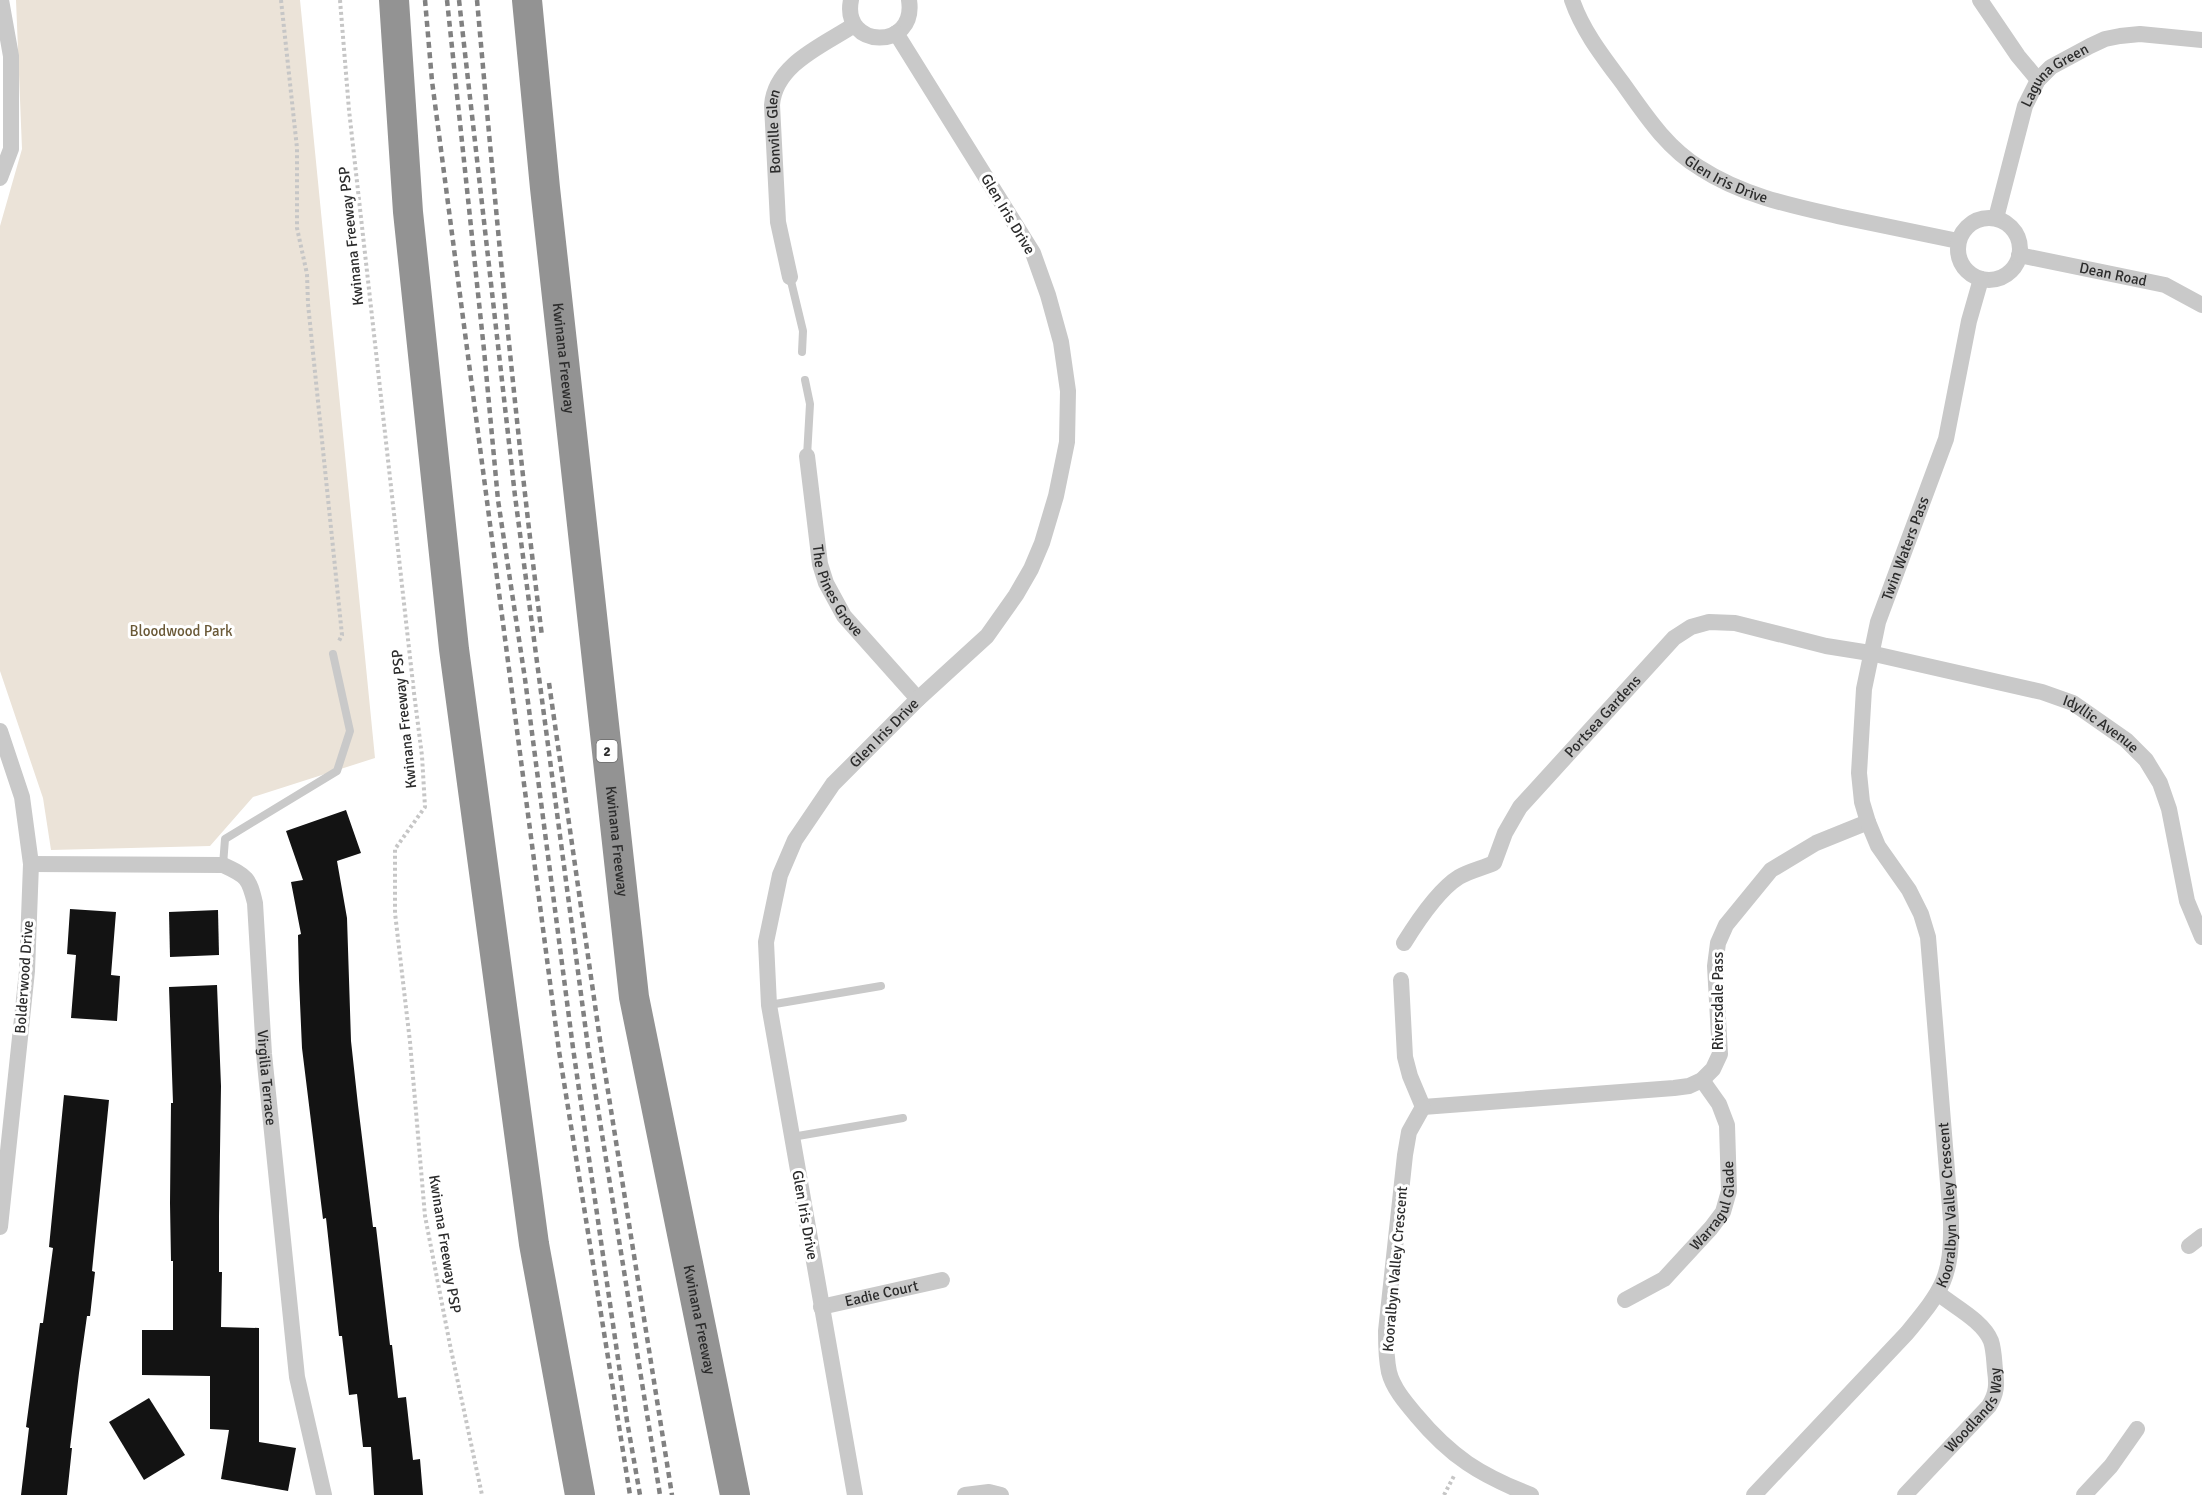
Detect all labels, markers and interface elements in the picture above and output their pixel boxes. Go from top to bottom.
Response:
street label: Laguna Green [2017,40,2092,110]
street label: Bonville Glen [763,87,785,174]
street label: Glen Iris Drive [1681,151,1770,207]
street label: Kwinana Freeway PSP [335,165,367,307]
street label: Glen Iris Drive [977,171,1039,257]
street label: Dean Road [2078,259,2148,290]
street label: Kwinana Freeway [549,302,579,414]
street label: Twin Waters Pass [1878,494,1933,603]
street label: The Pines Grove [809,544,867,640]
park label: Bloodwood Park [129,622,233,640]
street label: Kwinana Freeway PSP [388,648,420,790]
street label: Portsea Gardens [1561,671,1645,761]
street label: Idyllic Avenue [2060,691,2143,757]
street label: Glen Iris Drive [846,694,923,771]
road number: 2 [596,740,618,762]
street label: Kwinana Freeway [602,785,632,898]
street label: Bolderwood Drive [11,920,37,1034]
street label: Riversdale Pass [1709,951,1727,1050]
street label: Virgilia Terrace [254,1029,280,1126]
street label: Kooralbyn Valley Crescent [1932,1122,1960,1291]
street label: Warragul Glade [1686,1161,1738,1254]
street label: Glen Iris Drive [788,1169,822,1261]
street label: Kwinana Freeway PSP [425,1174,465,1314]
street label: Kooralbyn Valley Crescent [1379,1185,1411,1353]
street label: Kwinana Freeway [680,1263,719,1376]
street label: Eadie Court [843,1277,920,1310]
street label: Woodlands Way [1941,1366,2006,1456]

